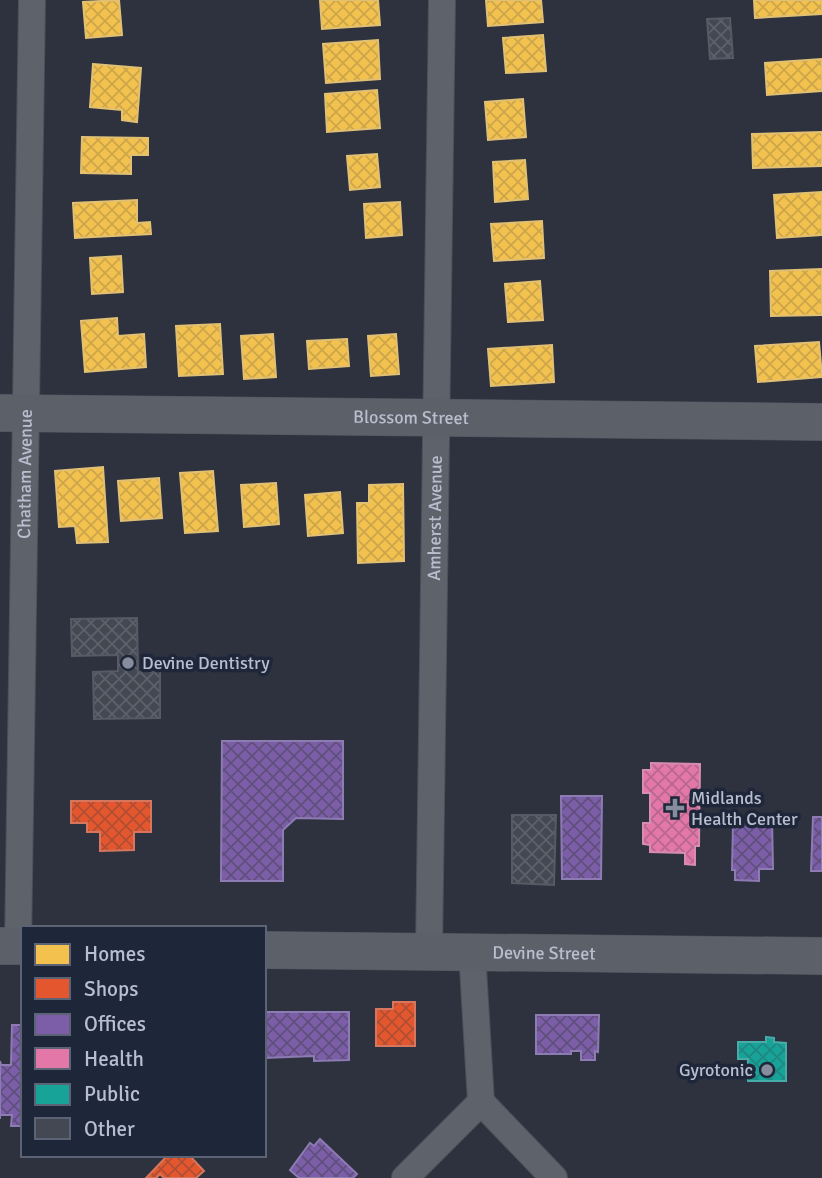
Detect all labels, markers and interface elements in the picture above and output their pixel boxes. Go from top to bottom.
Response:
street label: Blossom Street [353,406,469,429]
street label: Chatham Avenue [13,409,37,539]
street label: Amherst Avenue [423,455,447,581]
place label: Devine Dentistry [142,652,270,674]
marker: Devine Dentistry [120,655,136,671]
place label: Midlands Health Center [691,787,798,830]
marker: Midlands Health Center [665,798,685,818]
legend [21,926,266,1157]
text: Homes [84,941,146,967]
street label: Devine Street [492,941,596,965]
text: Shops [84,976,138,1002]
text: Offices [84,1011,146,1037]
text: Health [84,1046,144,1072]
place label: Gyrotonic [679,1059,753,1081]
marker: Gyrotonic [759,1062,775,1078]
text: Public [84,1081,140,1107]
text: Other [84,1116,135,1142]

